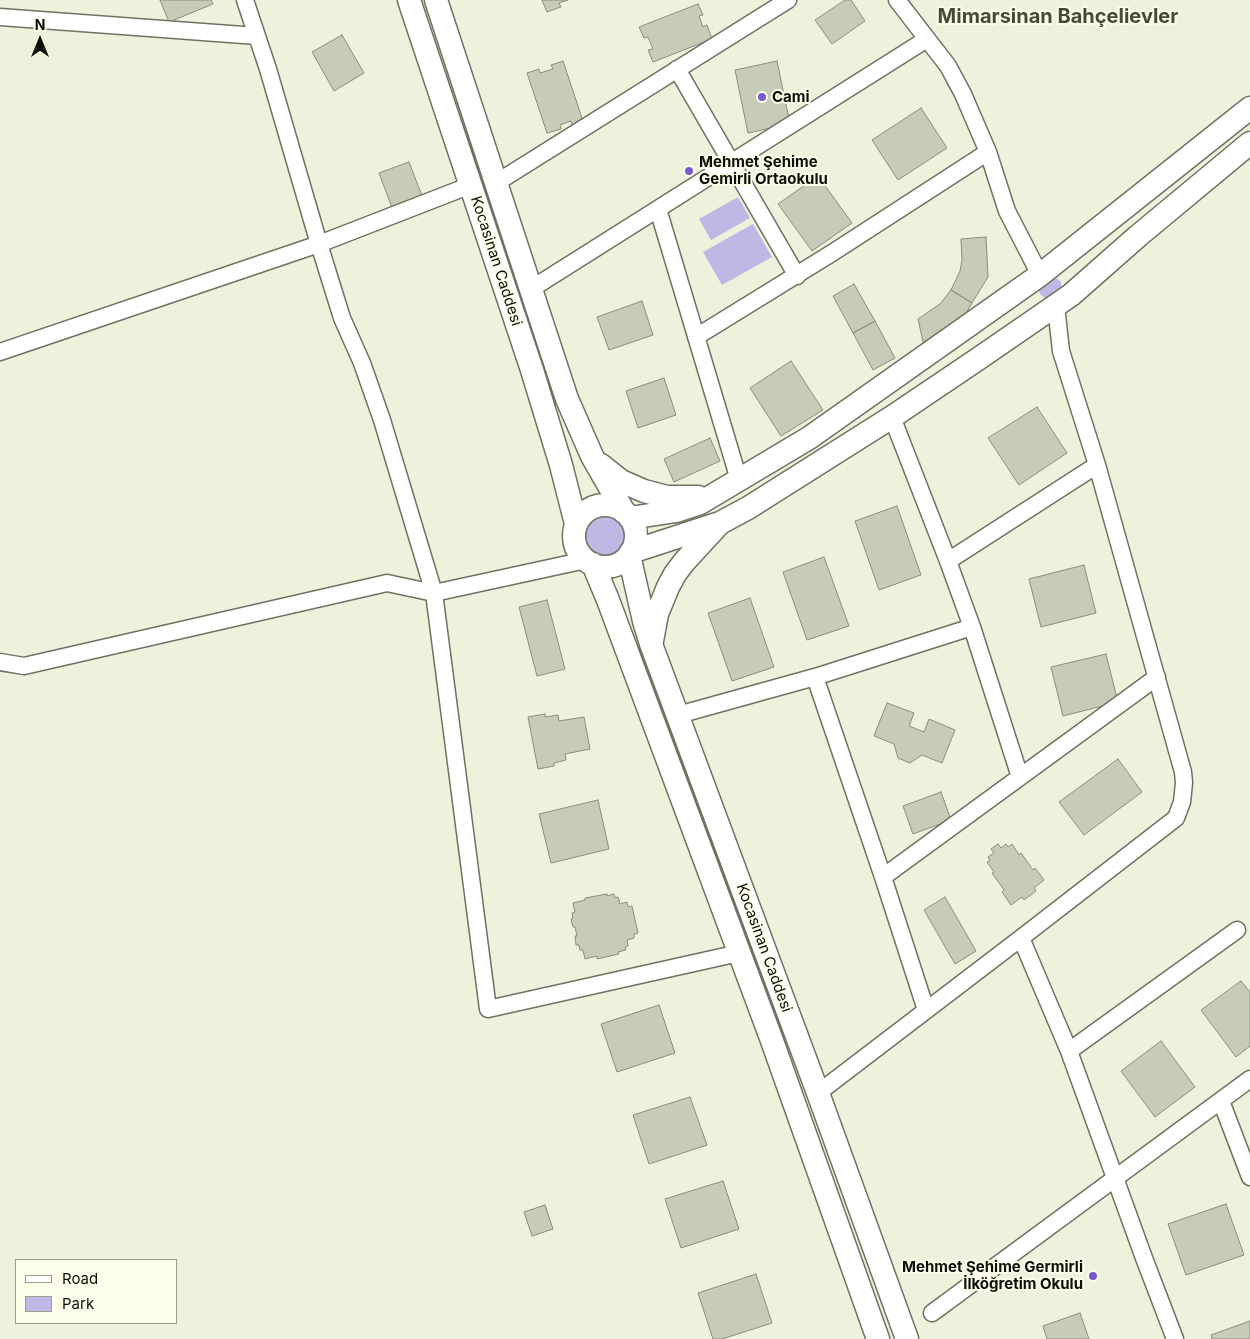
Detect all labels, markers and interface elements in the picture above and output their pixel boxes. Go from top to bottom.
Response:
district label: Mimarsinan Bahçelievler [938,5,1178,29]
north arrow [15,15,65,65]
text: N [35,16,45,33]
place label: Cami [772,88,810,106]
marker: Cami [756,91,768,103]
place label: Mehmet Şehime Gemirli Ortaokulu [699,153,828,188]
marker: Mehmet Şehime Gemirli Ortaokulu [683,165,695,177]
street label: Kocasinan Caddesi [466,194,526,328]
street label: Kocasinan Caddesi [732,881,796,1015]
place label: Mehmet Şehime Germirli İlköğretim Okulu [902,1258,1083,1293]
legend [15,1259,178,1324]
text: Road [62,1269,98,1288]
marker: Mehmet Şehime Germirli İlköğretim Okulu [1087,1270,1099,1282]
text: Park [62,1294,94,1313]

